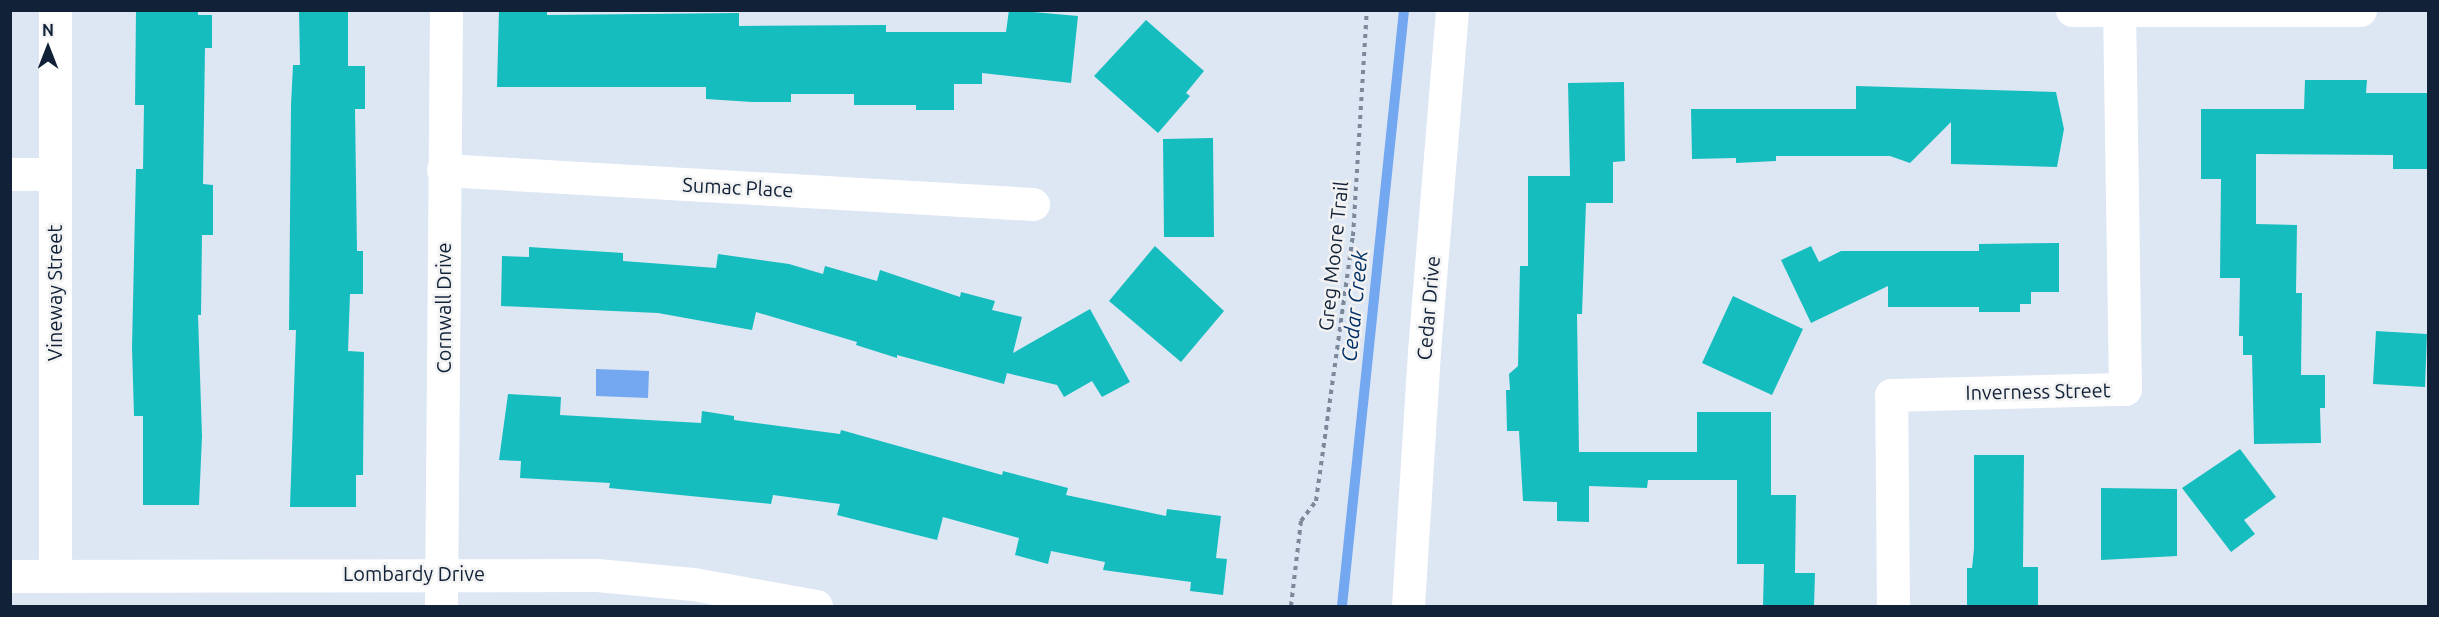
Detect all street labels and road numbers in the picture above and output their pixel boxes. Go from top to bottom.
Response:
street label: Sumac Place [682,172,794,202]
street label: Greg Moore Trail [1313,180,1353,332]
street label: Vineway Street [42,225,66,361]
street label: Cornwall Drive [431,242,455,374]
street label: Cedar Drive [1411,255,1445,361]
street label: Inverness Street [1965,378,2111,404]
street label: Lombardy Drive [343,561,485,585]

